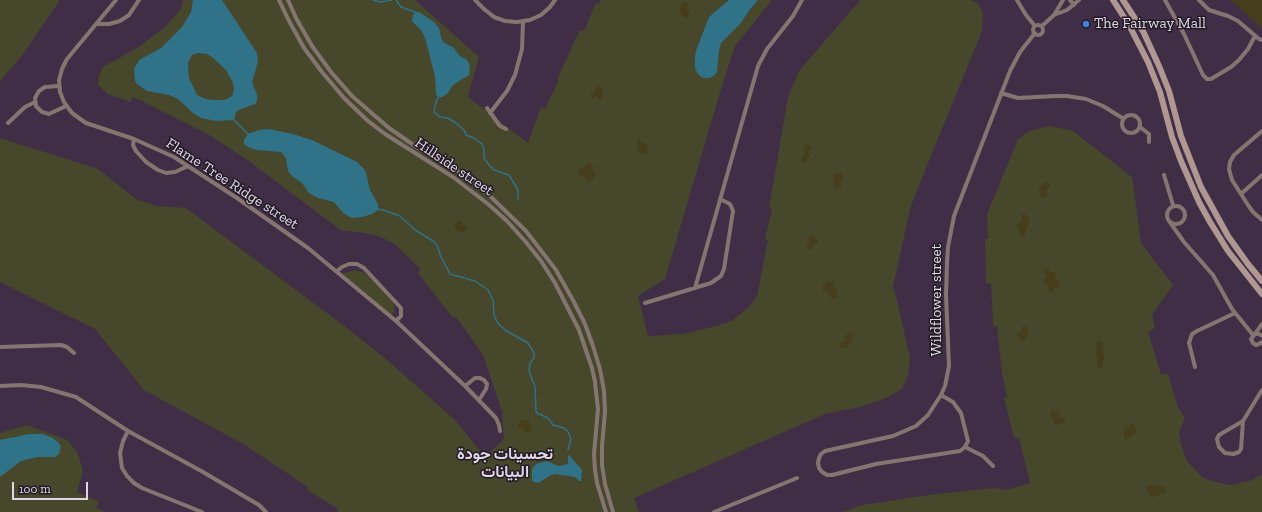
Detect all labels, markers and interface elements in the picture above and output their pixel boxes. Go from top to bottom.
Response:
place label: The Fairway Mall [1094,15,1206,33]
marker: The Fairway Mall [1081,19,1091,29]
street label: Flame Tree Ridge street [162,134,302,234]
street label: Hillside street [411,134,497,200]
street label: Wildflower street [928,244,946,356]
district label: تحسينات جودة البيانات [457,444,553,482]
scale bar [14,474,90,500]
text: 100 m [19,482,51,496]

